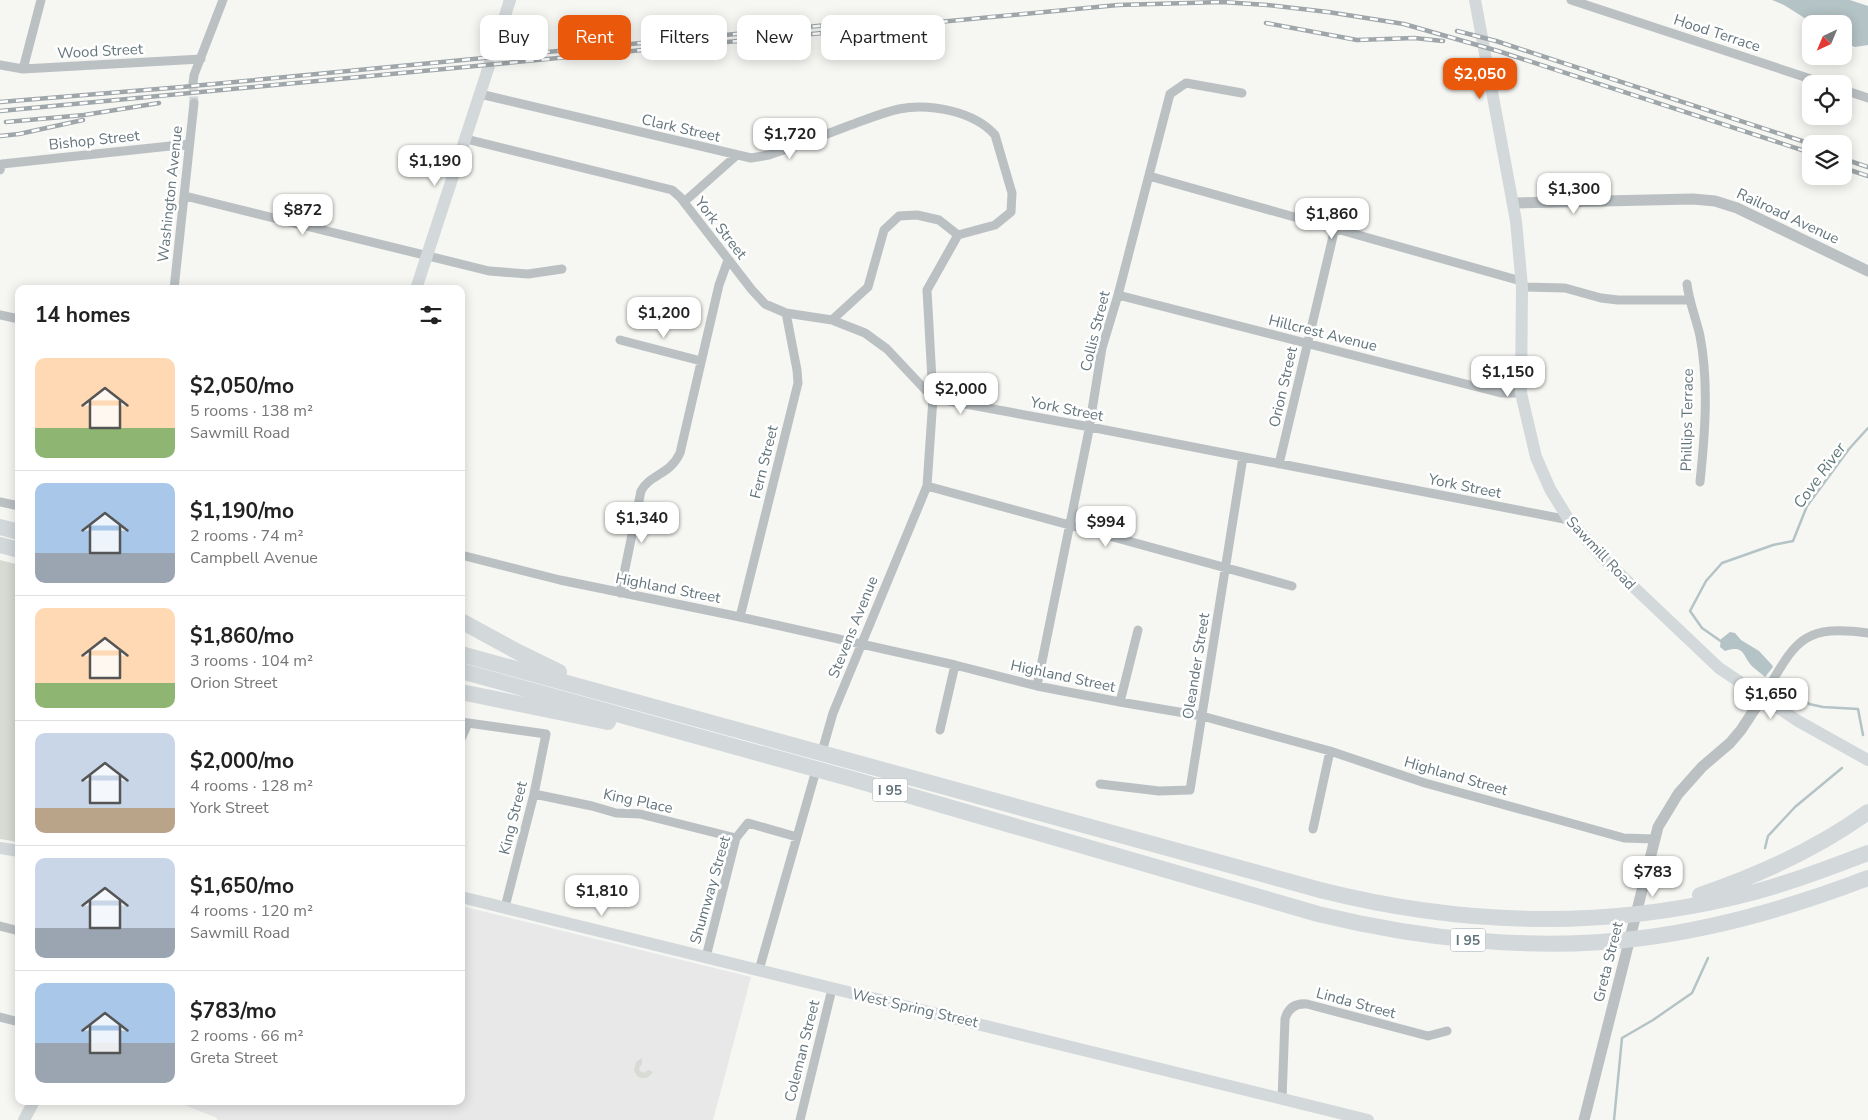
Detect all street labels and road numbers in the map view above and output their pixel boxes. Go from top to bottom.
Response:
street label: Hood Terrace [1671,10,1763,56]
street label: Wood Street [57,39,144,63]
street label: Clark Street [640,109,723,147]
street label: Bishop Street [48,125,141,155]
street label: Washington Avenue [153,125,187,263]
street label: Railroad Avenue [1733,183,1843,249]
street label: York Street [690,192,752,264]
street label: Collis Street [1075,288,1115,373]
street label: Hillcrest Avenue [1267,310,1379,356]
street label: Orion Street [1264,344,1302,429]
street label: Phillips Terrace [1676,368,1698,472]
street label: York Street [1028,392,1106,426]
street label: Fern Street [745,423,783,501]
street label: York Street [1426,469,1504,503]
street label: Sawmill Road [1562,512,1640,594]
street label: Highland Street [614,568,723,608]
street label: Stevens Avenue [823,573,883,681]
street label: Oleander Street [1178,611,1214,721]
street label: Highland Street [1009,655,1118,697]
street label: Highland Street [1402,752,1511,801]
street label: King Street [494,778,532,857]
road number: I 95 [872,778,908,802]
street label: King Place [601,784,675,818]
street label: Shumway Street [685,833,735,946]
street label: Greta Street [1588,919,1628,1004]
road number: I 95 [1450,928,1486,952]
street label: Linda Street [1314,983,1399,1023]
street label: West Spring Street [850,984,981,1032]
street label: Coleman Street [780,997,825,1104]

